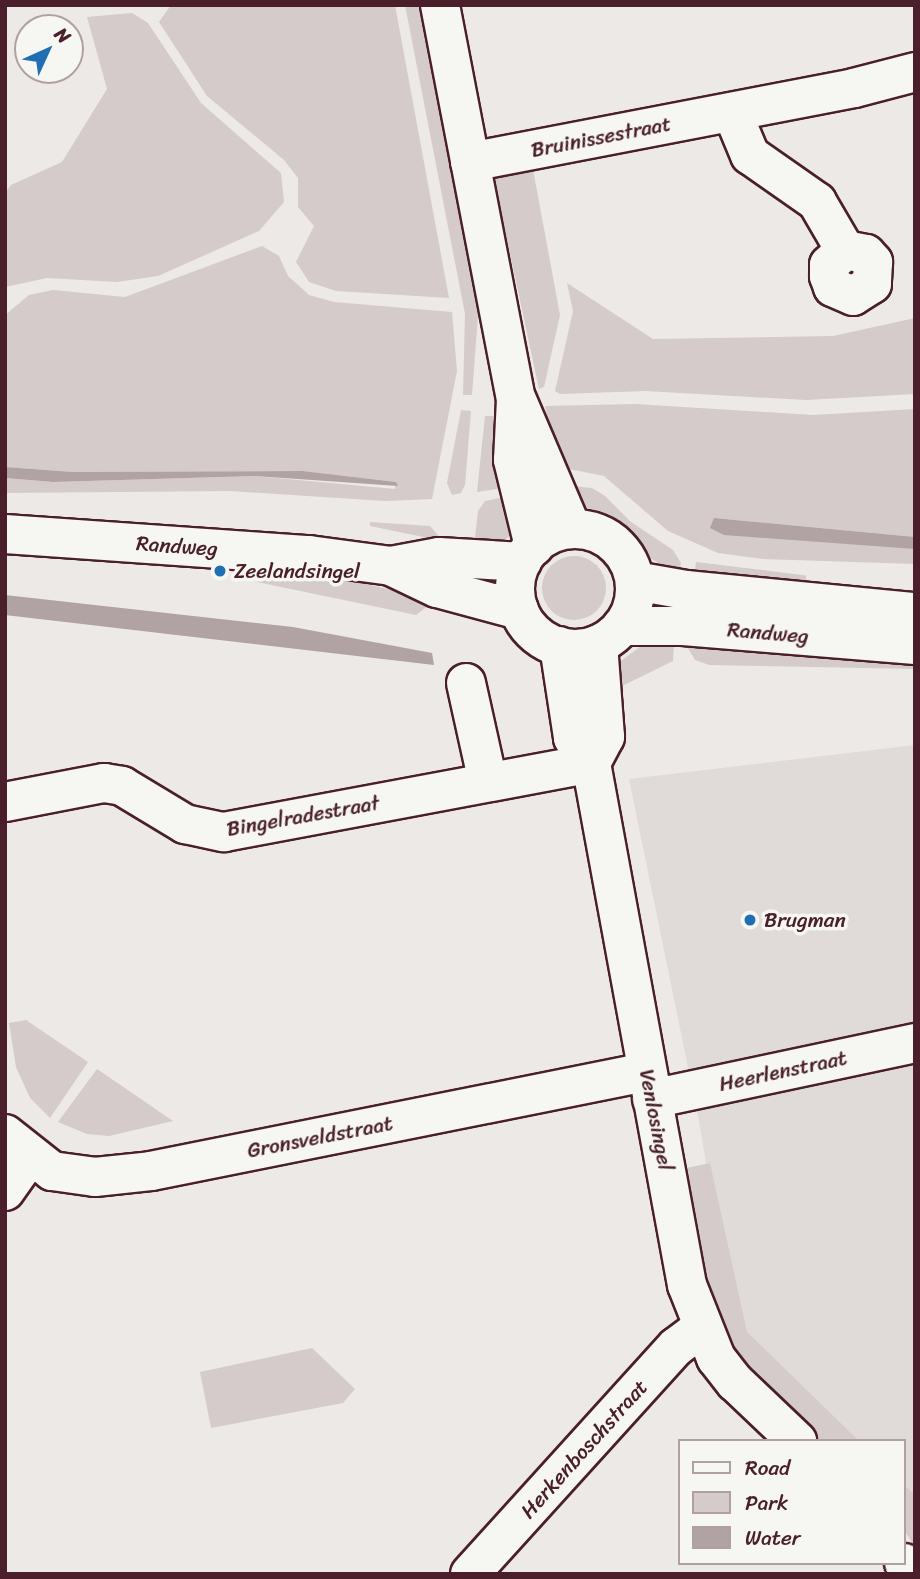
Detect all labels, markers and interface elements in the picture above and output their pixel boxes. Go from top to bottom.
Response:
north arrow [14,14,84,84]
text: N [46,19,79,52]
street label: Bruinissestraat [529,111,673,163]
street label: Randweg [135,531,219,561]
place label: Zeelandsingel [234,558,360,584]
marker: Zeelandsingel [212,563,228,579]
street label: Randweg [726,617,810,649]
street label: Bingelradestraat [225,790,381,842]
place label: Brugman [764,907,846,933]
marker: Brugman [742,912,758,928]
street label: Heerlenstraat [717,1045,849,1097]
street label: Venlosingel [634,1067,678,1173]
street label: Gronsveldstraat [245,1111,395,1163]
street label: Herkenboschstraat [515,1375,653,1523]
legend [678,1439,906,1565]
text: Road [745,1449,790,1487]
text: Park [745,1484,788,1522]
text: Water [745,1519,800,1557]

